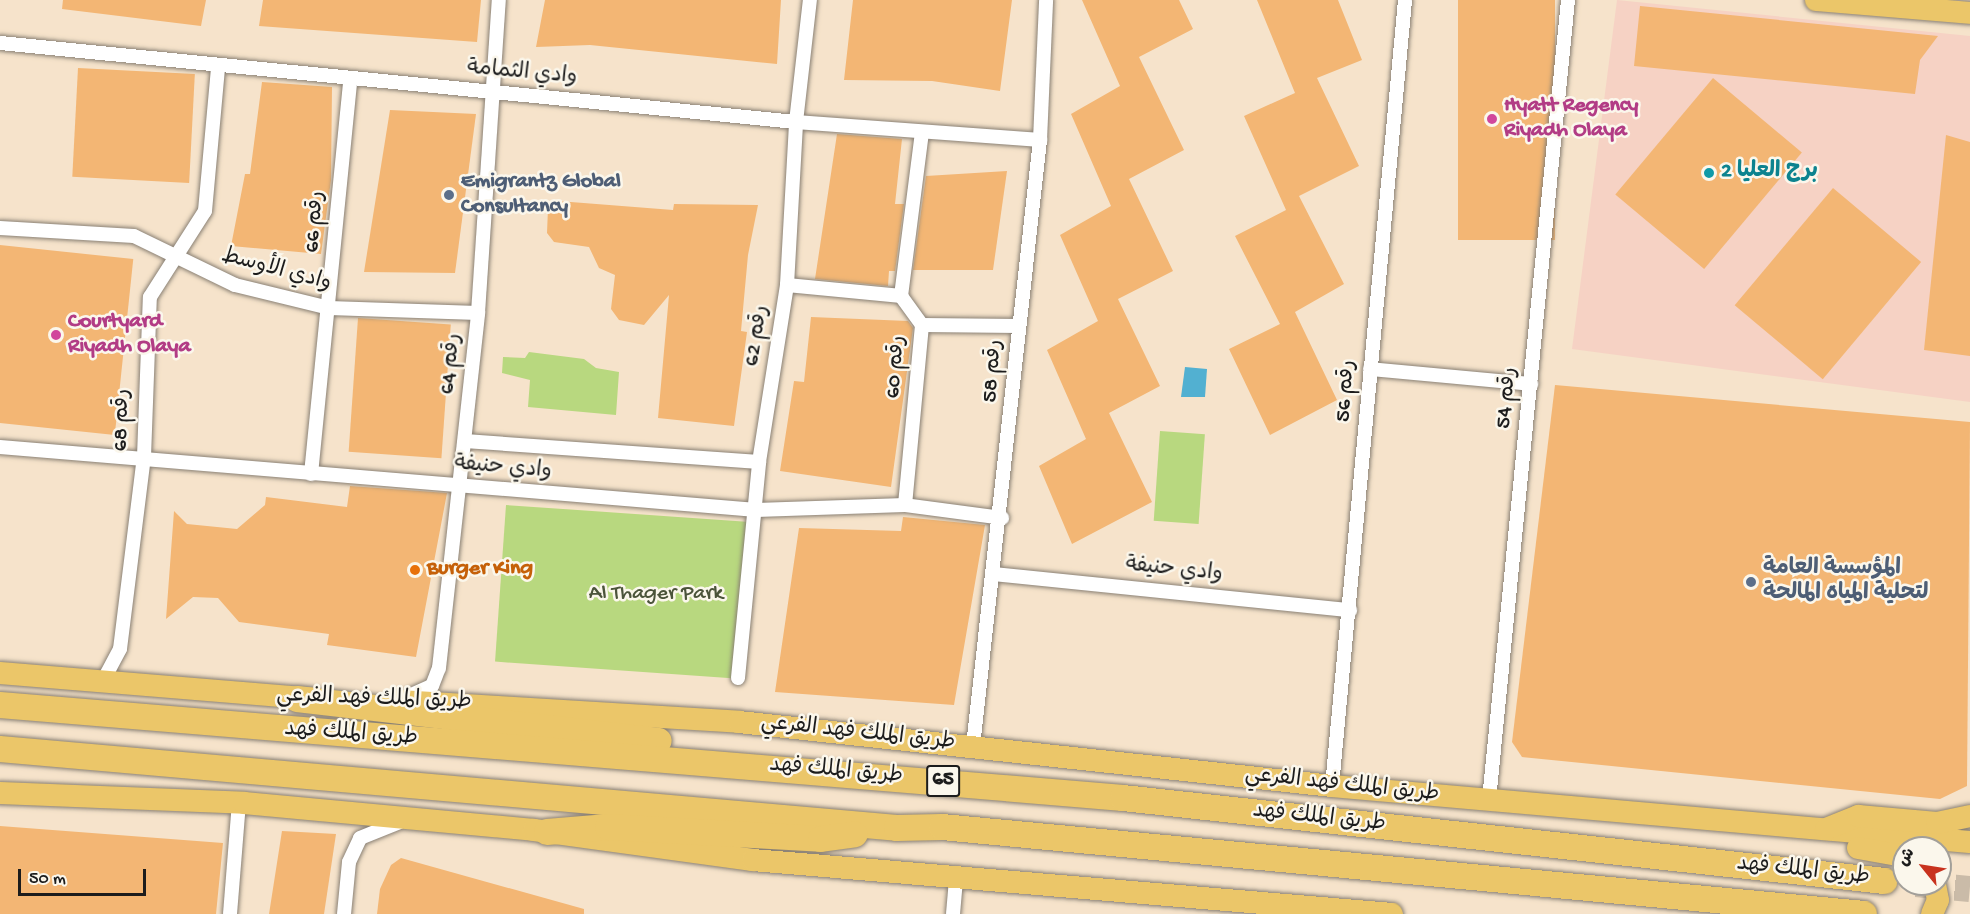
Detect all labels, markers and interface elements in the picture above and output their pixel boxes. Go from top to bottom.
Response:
street label: وادي الثمامة [466,56,578,92]
place label: Hyatt Regency Riyadh Olaya [1504,93,1638,144]
marker: Hyatt Regency Riyadh Olaya [1485,112,1499,126]
place label: برج العليا 2 [1721,160,1818,186]
marker: برج العليا 2 [1702,166,1716,180]
place label: Emigrantz Global Consultancy [461,169,621,220]
marker: Emigrantz Global Consultancy [442,188,456,202]
street label: رقم 66 [300,190,332,254]
street label: وادي الأوسط [218,244,334,298]
street label: رقم 62 [740,304,776,368]
place label: Courtyard Riyadh Olaya [68,309,191,360]
marker: Courtyard Riyadh Olaya [49,328,63,342]
street label: رقم 64 [436,332,468,396]
street label: رقم 60 [881,334,913,400]
street label: رقم 58 [978,338,1010,404]
street label: رقم 56 [1331,359,1363,423]
street label: رقم 54 [1492,366,1524,430]
street label: رقم 68 [109,388,137,452]
street label: وادي حنيفة [453,452,553,486]
street label: وادي حنيفة [1124,553,1224,589]
place label: المؤسسة العامة لتحلية المياه المالحة [1763,556,1928,608]
place label: Burger King [427,557,533,583]
marker: Burger King [408,563,422,577]
marker: المؤسسة العامة لتحلية المياه المالحة [1744,575,1758,589]
park label: Al Thager Park [589,582,723,608]
street label: طريق الملك فهد الفرعي [276,683,472,717]
street label: طريق الملك فهد الفرعي [759,711,957,757]
street label: طريق الملك فهد [283,717,419,753]
street label: طريق الملك فهد [768,753,904,791]
road number: 65 [925,763,961,799]
street label: طريق الملك فهد الفرعي [1243,763,1441,809]
street label: طريق الملك فهد [1251,799,1387,839]
north arrow [1892,836,1952,896]
text: ش [1895,845,1920,870]
street label: طريق الملك فهد [1735,852,1871,892]
scale bar [21,857,148,895]
text: 50 m [29,869,66,890]

